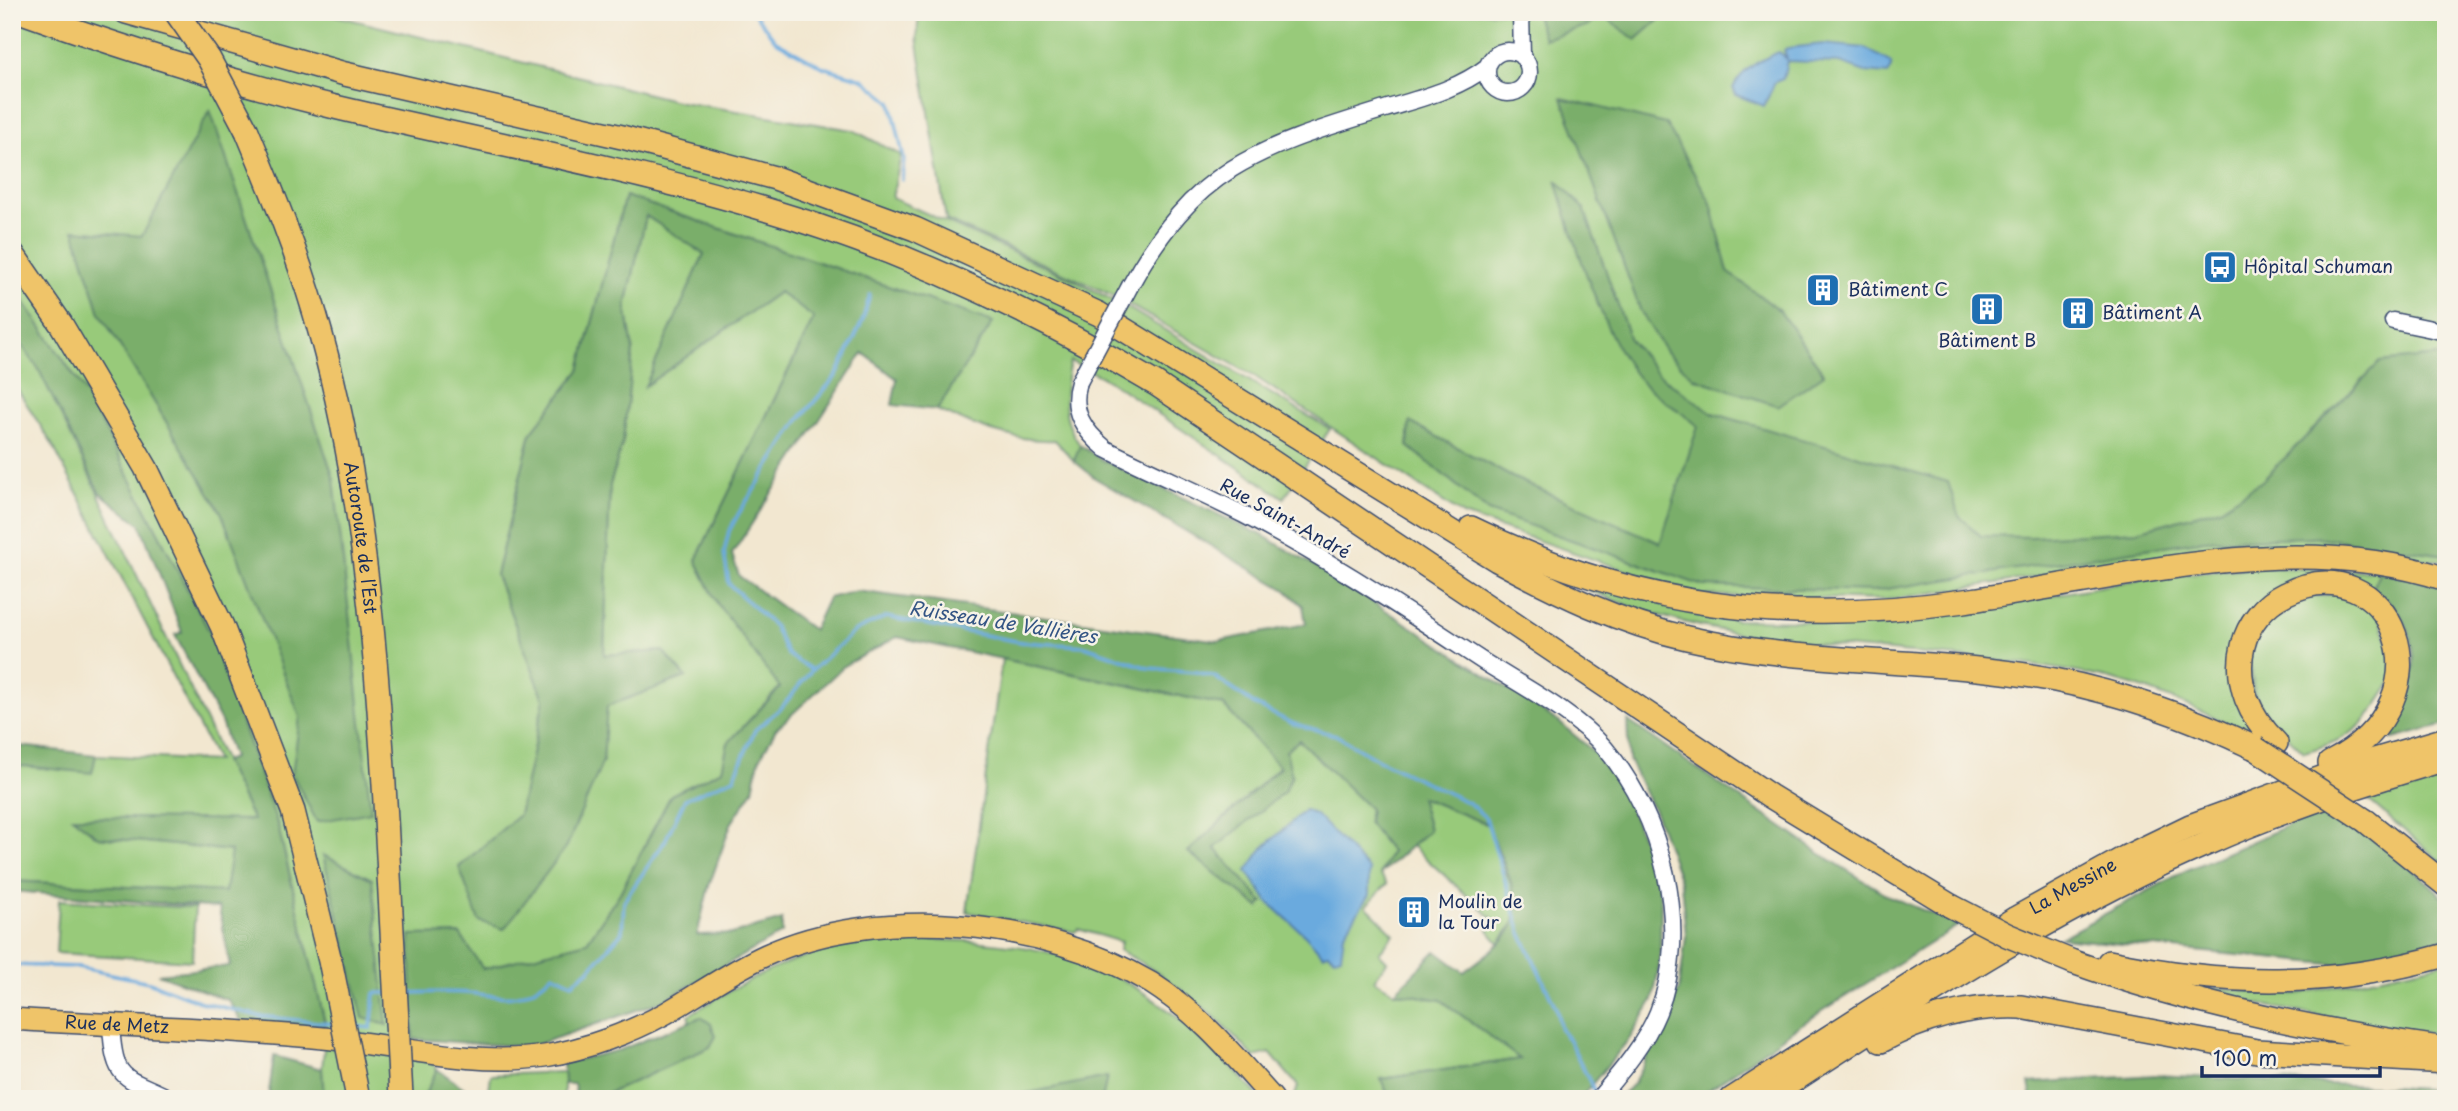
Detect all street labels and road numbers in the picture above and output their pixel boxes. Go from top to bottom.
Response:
street label: Autoroute de l’Est [338,459,386,616]
street label: Rue Saint-André [1216,471,1356,565]
street label: La Messine [2024,850,2121,920]
street label: Rue de Metz [64,1007,170,1039]

